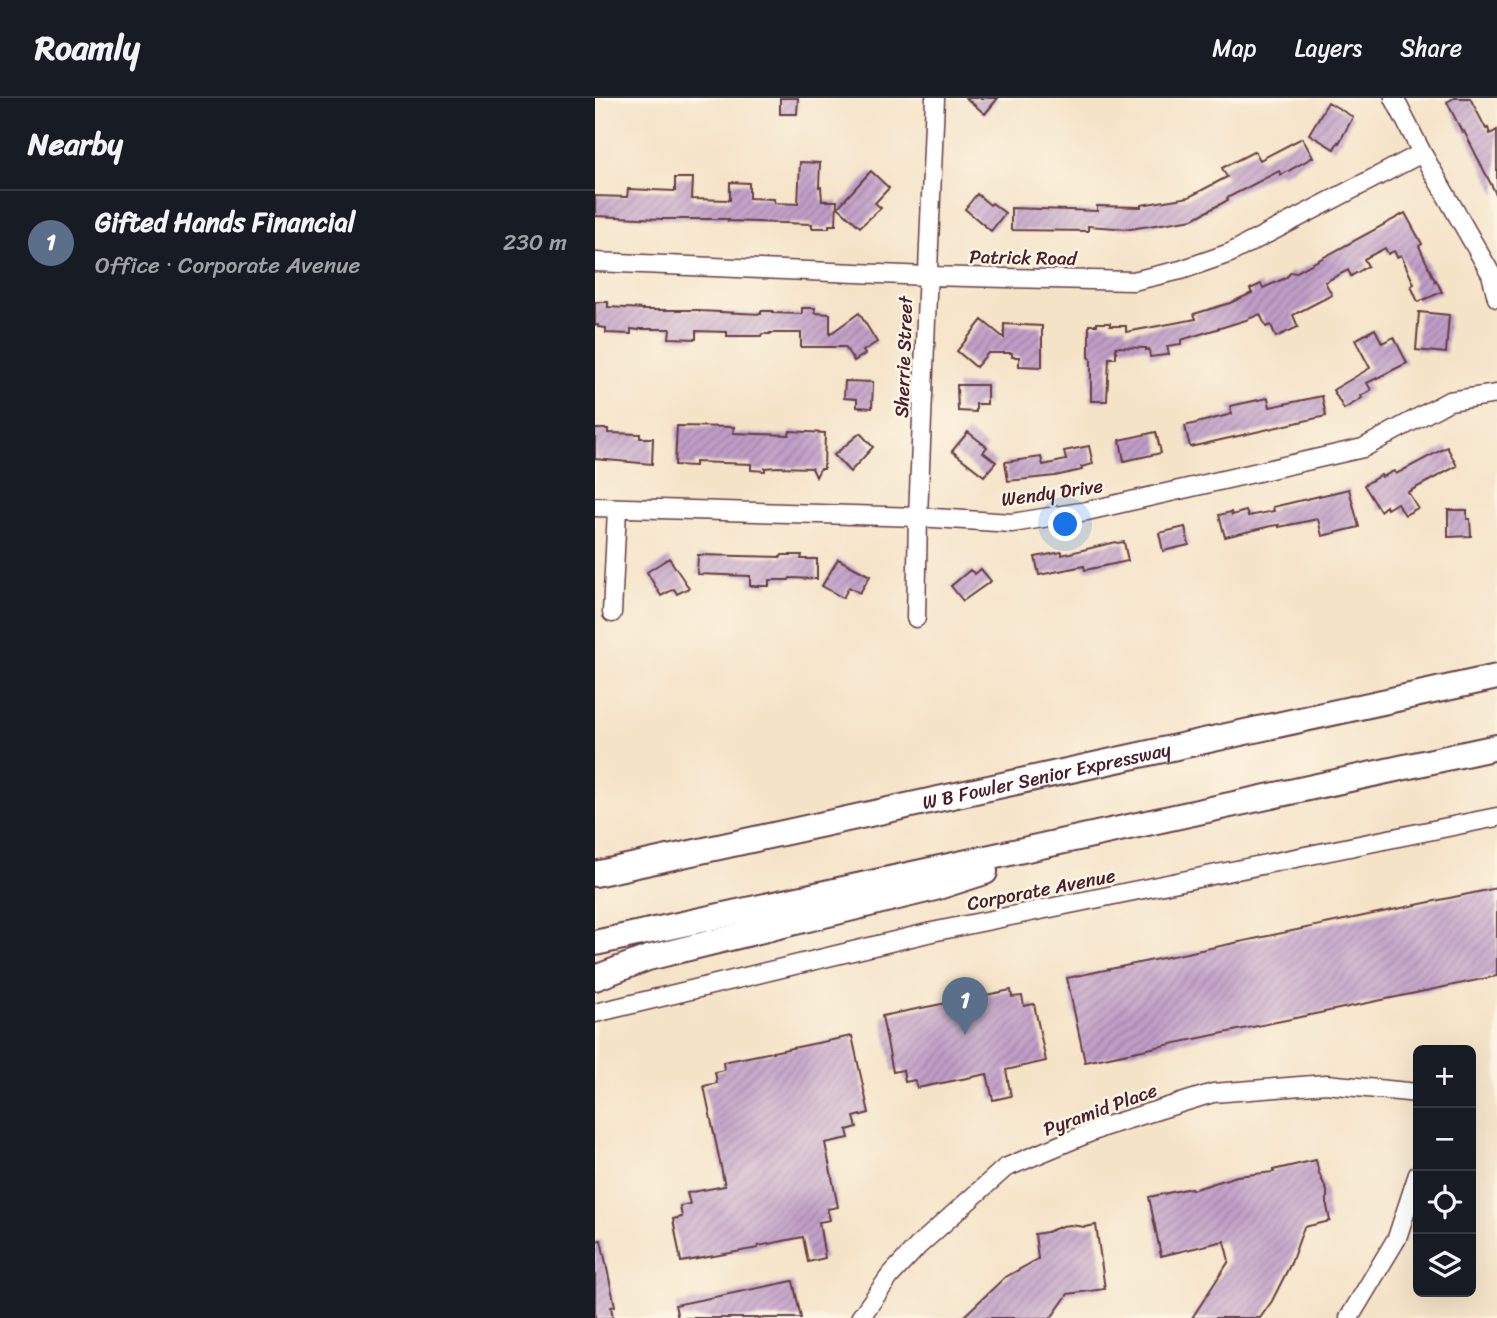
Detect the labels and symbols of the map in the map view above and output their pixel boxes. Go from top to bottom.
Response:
street label: Patrick Road [969,240,1078,275]
street label: Sherrie Street [885,294,922,418]
street label: Wendy Drive [999,469,1105,516]
your location [1048,507,1082,541]
street label: W B Fowler Senior Expressway [919,733,1174,819]
street label: Corporate Avenue [964,859,1118,920]
pin: 1 [942,977,988,1035]
street label: Pyramid Place [1038,1073,1162,1145]

